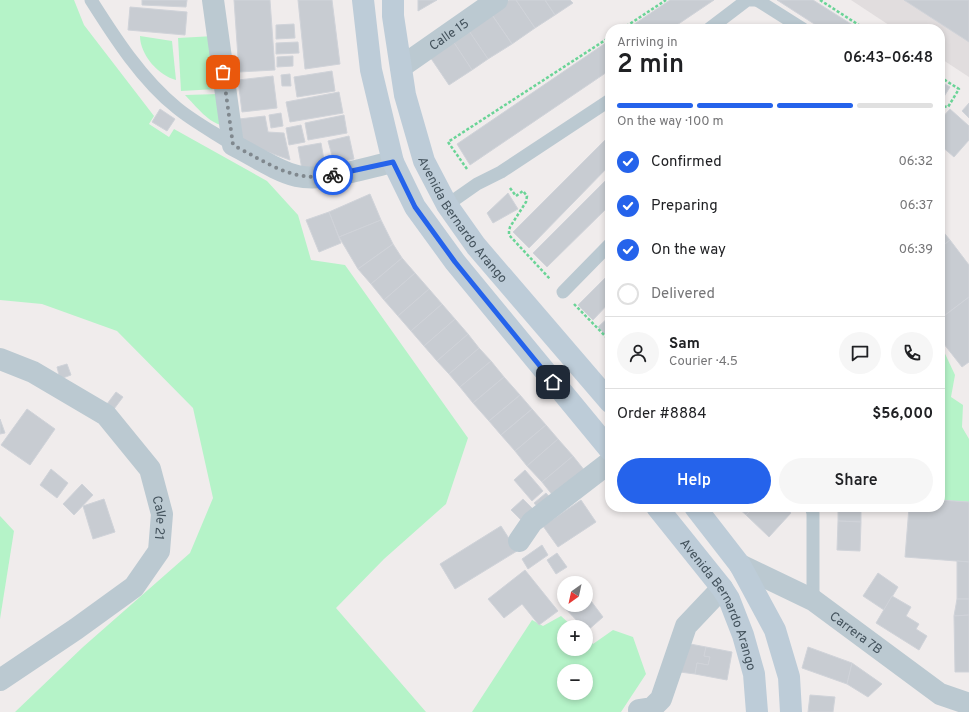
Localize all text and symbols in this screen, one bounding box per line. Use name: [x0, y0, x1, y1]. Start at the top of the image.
street label: Calle 15: [427, 16, 473, 55]
text: Arriving in: [617, 35, 678, 51]
text: 2 min: [617, 49, 684, 82]
text: 06:43–06:48: [843, 49, 933, 68]
pin: [206, 55, 240, 89]
icon: bag: [212, 61, 234, 83]
text: On the way · 100 m: [617, 114, 724, 130]
icon: check: [617, 151, 639, 173]
text: Confirmed: [651, 153, 722, 172]
text: 06:32: [898, 154, 933, 170]
courier: [313, 155, 353, 195]
street label: Avenida Bernardo Arango: [413, 155, 510, 287]
icon: bike: [322, 164, 344, 186]
icon: check: [617, 195, 639, 217]
text: Preparing: [651, 197, 718, 216]
text: 06:37: [899, 198, 933, 214]
icon: check: [617, 239, 639, 261]
text: On the way: [651, 241, 726, 260]
text: 06:39: [899, 242, 933, 258]
text: Delivered: [651, 285, 715, 304]
button: person: [617, 332, 659, 374]
button: chat: [839, 332, 881, 374]
button: phone: [891, 332, 933, 374]
text: Sam: [669, 335, 700, 354]
text: Courier · 4.5: [669, 354, 738, 370]
pin: [536, 365, 570, 399]
icon: home: [542, 371, 564, 393]
text: Order #8884: [617, 405, 707, 424]
text: $56,000: [872, 405, 933, 424]
button: Help: [617, 458, 771, 504]
button: Share: [779, 458, 933, 504]
street label: Calle 21: [147, 494, 168, 540]
street label: Avenida Bernardo Arango: [676, 536, 759, 673]
north arrow: [557, 576, 593, 612]
map controls: [557, 576, 593, 700]
street label: Carrera 7B: [826, 609, 885, 659]
button: +: [557, 620, 593, 656]
button: −: [557, 664, 593, 700]

